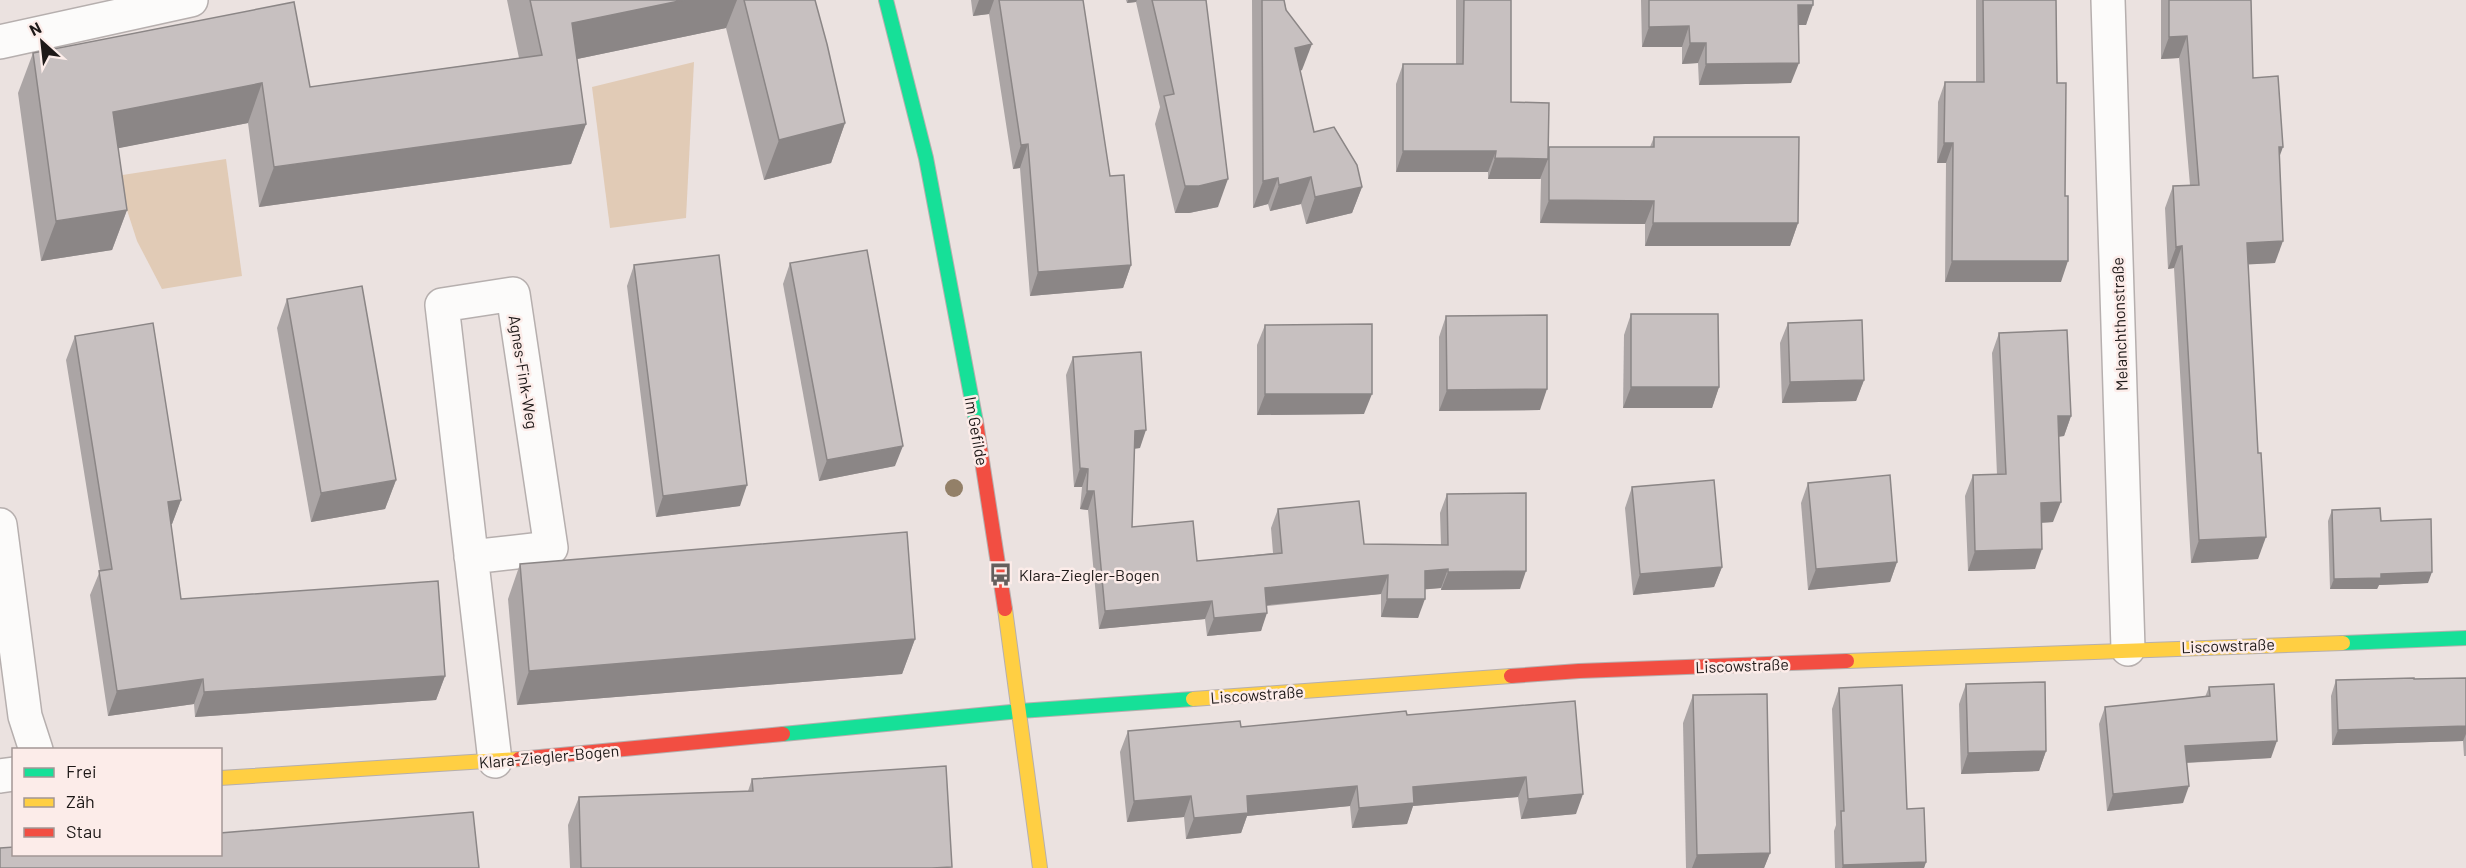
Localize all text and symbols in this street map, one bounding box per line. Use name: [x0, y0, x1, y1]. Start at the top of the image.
north arrow: [12, 12, 72, 72]
text: N: [26, 17, 44, 39]
street label: Melanchthonstraße: [2107, 257, 2131, 391]
street label: Agnes-Fink-Weg: [506, 314, 542, 430]
street label: Im Gefilde: [962, 395, 992, 467]
bus stop icon: Klara-Ziegler-Bogen: [988, 561, 1014, 587]
place label: Klara-Ziegler-Bogen: [1019, 565, 1160, 584]
street label: Liscowstraße: [2181, 634, 2275, 656]
street label: Liscowstraße: [1695, 654, 1789, 676]
street label: Liscowstraße: [1210, 681, 1304, 707]
street label: Klara-Ziegler-Bogen: [478, 740, 620, 772]
legend: [12, 748, 222, 856]
text: Frei: [66, 760, 97, 782]
text: Zäh: [66, 790, 95, 812]
text: Stau: [66, 820, 102, 842]

